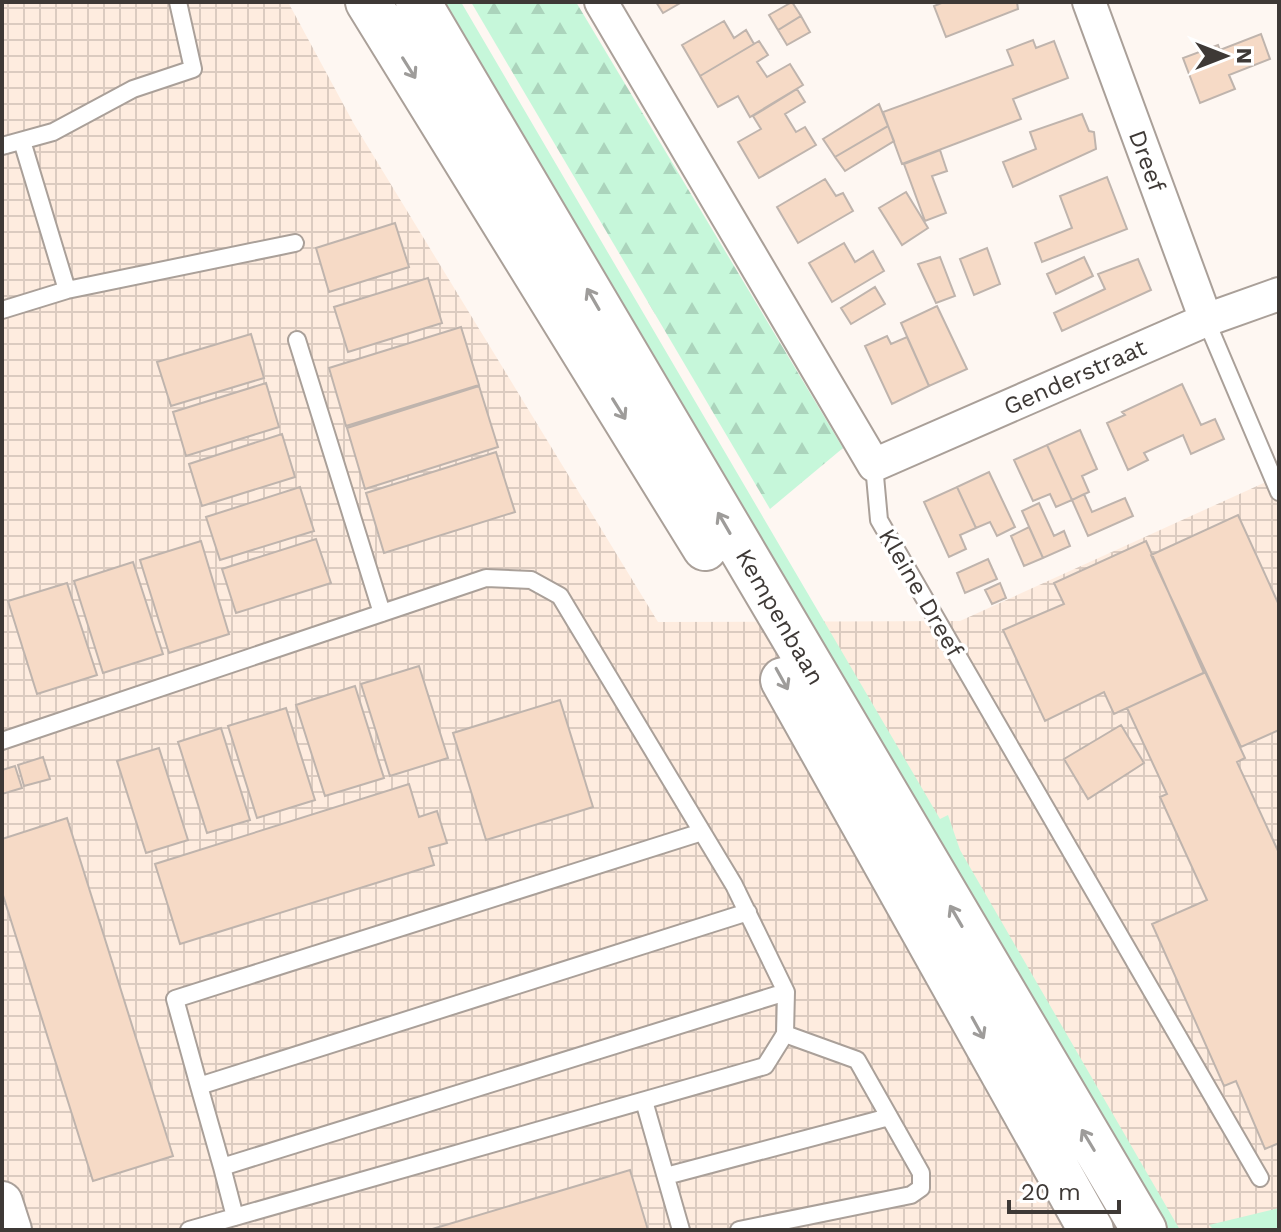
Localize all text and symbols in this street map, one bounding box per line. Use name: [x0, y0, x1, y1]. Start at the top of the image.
north arrow: [1185, 16, 1265, 96]
text: N: [1232, 48, 1257, 64]
one-way arrow: [402, 56, 418, 79]
street label: Dreef: [1123, 126, 1171, 196]
one-way arrow: [584, 288, 600, 311]
street label: Genderstraat: [999, 333, 1151, 421]
one-way arrow: [611, 397, 627, 420]
one-way arrow: [716, 512, 732, 535]
street label: Kleine Dreef: [873, 524, 969, 663]
street label: Kempenbaan: [730, 544, 830, 690]
one-way arrow: [775, 667, 791, 691]
one-way arrow: [948, 905, 964, 928]
one-way arrow: [971, 1016, 986, 1040]
one-way arrow: [1080, 1129, 1096, 1152]
scale bar: [1009, 1164, 1119, 1214]
text: 20 m: [1021, 1178, 1081, 1206]

